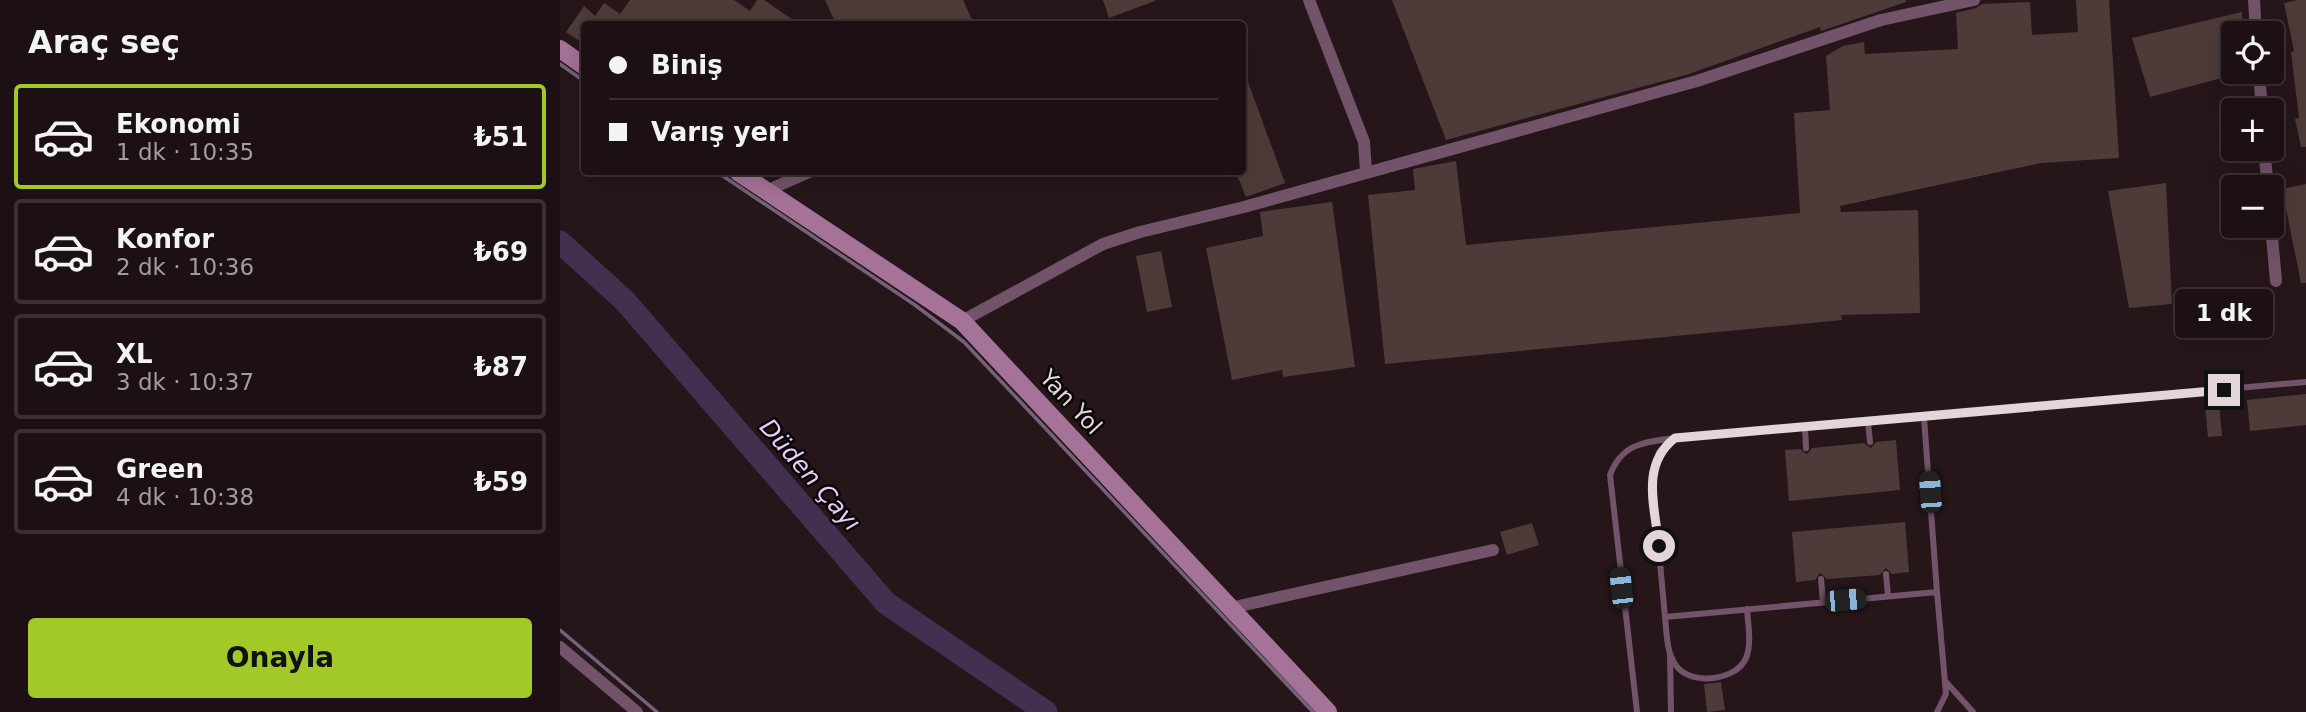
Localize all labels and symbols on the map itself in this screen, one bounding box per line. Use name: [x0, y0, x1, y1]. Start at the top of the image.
callout: 1 dk: [2175, 288, 2273, 338]
street label: Yan Yol: [1034, 364, 1107, 440]
route end: [2208, 374, 2240, 406]
water label: Düden Çayı: [754, 413, 866, 537]
car: [1919, 470, 1942, 514]
route start: [1643, 530, 1675, 562]
car: [1609, 566, 1634, 610]
car: [1824, 588, 1867, 612]

